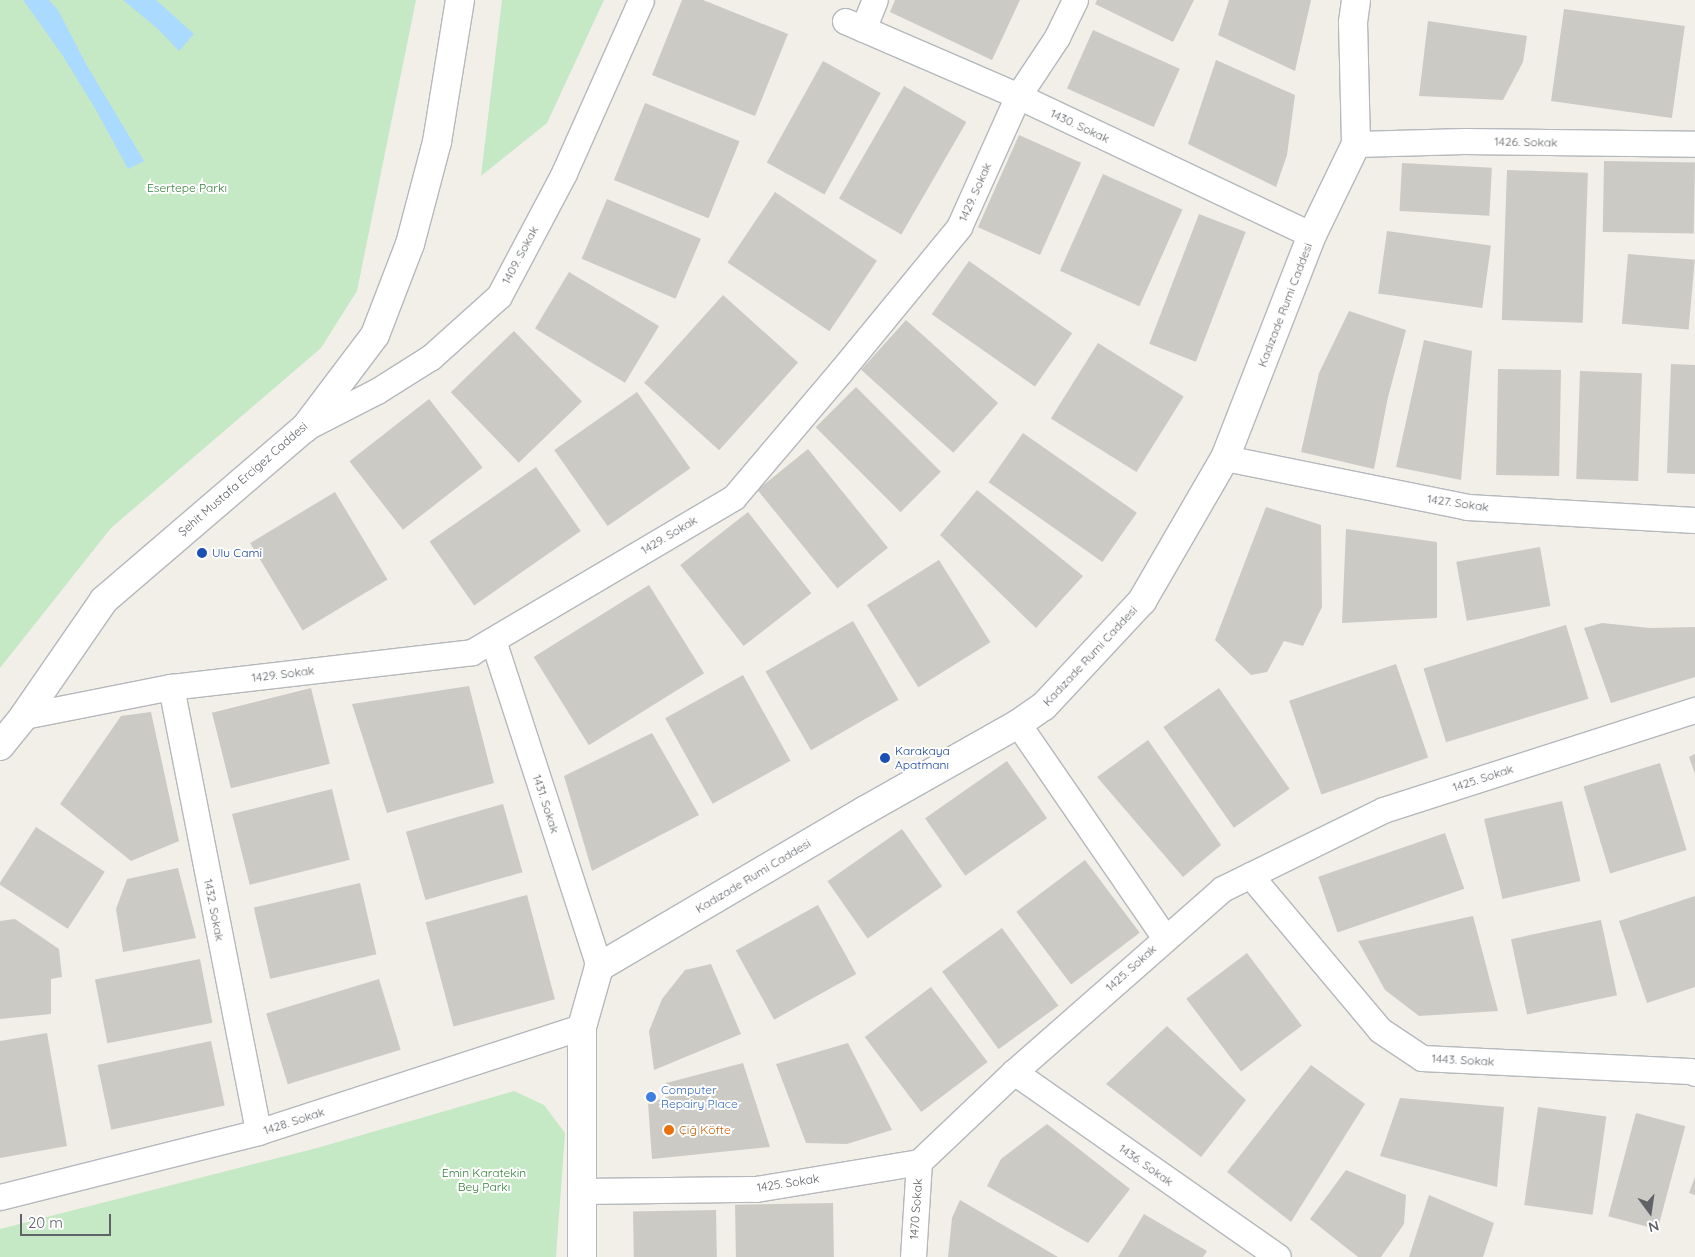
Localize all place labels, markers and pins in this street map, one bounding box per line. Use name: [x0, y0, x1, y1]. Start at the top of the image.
place label: Ulu Cami: [212, 546, 262, 560]
marker: Ulu Cami: [196, 547, 208, 559]
place label: Karakaya Apatmanı: [895, 744, 950, 772]
marker: Karakaya Apatmanı: [879, 752, 891, 764]
place label: Computer Repairy Place: [661, 1083, 738, 1111]
marker: Computer Repairy Place: [645, 1091, 657, 1103]
place label: Çiğ Köfte: [679, 1123, 731, 1137]
marker: Çiğ Köfte: [663, 1124, 675, 1136]

